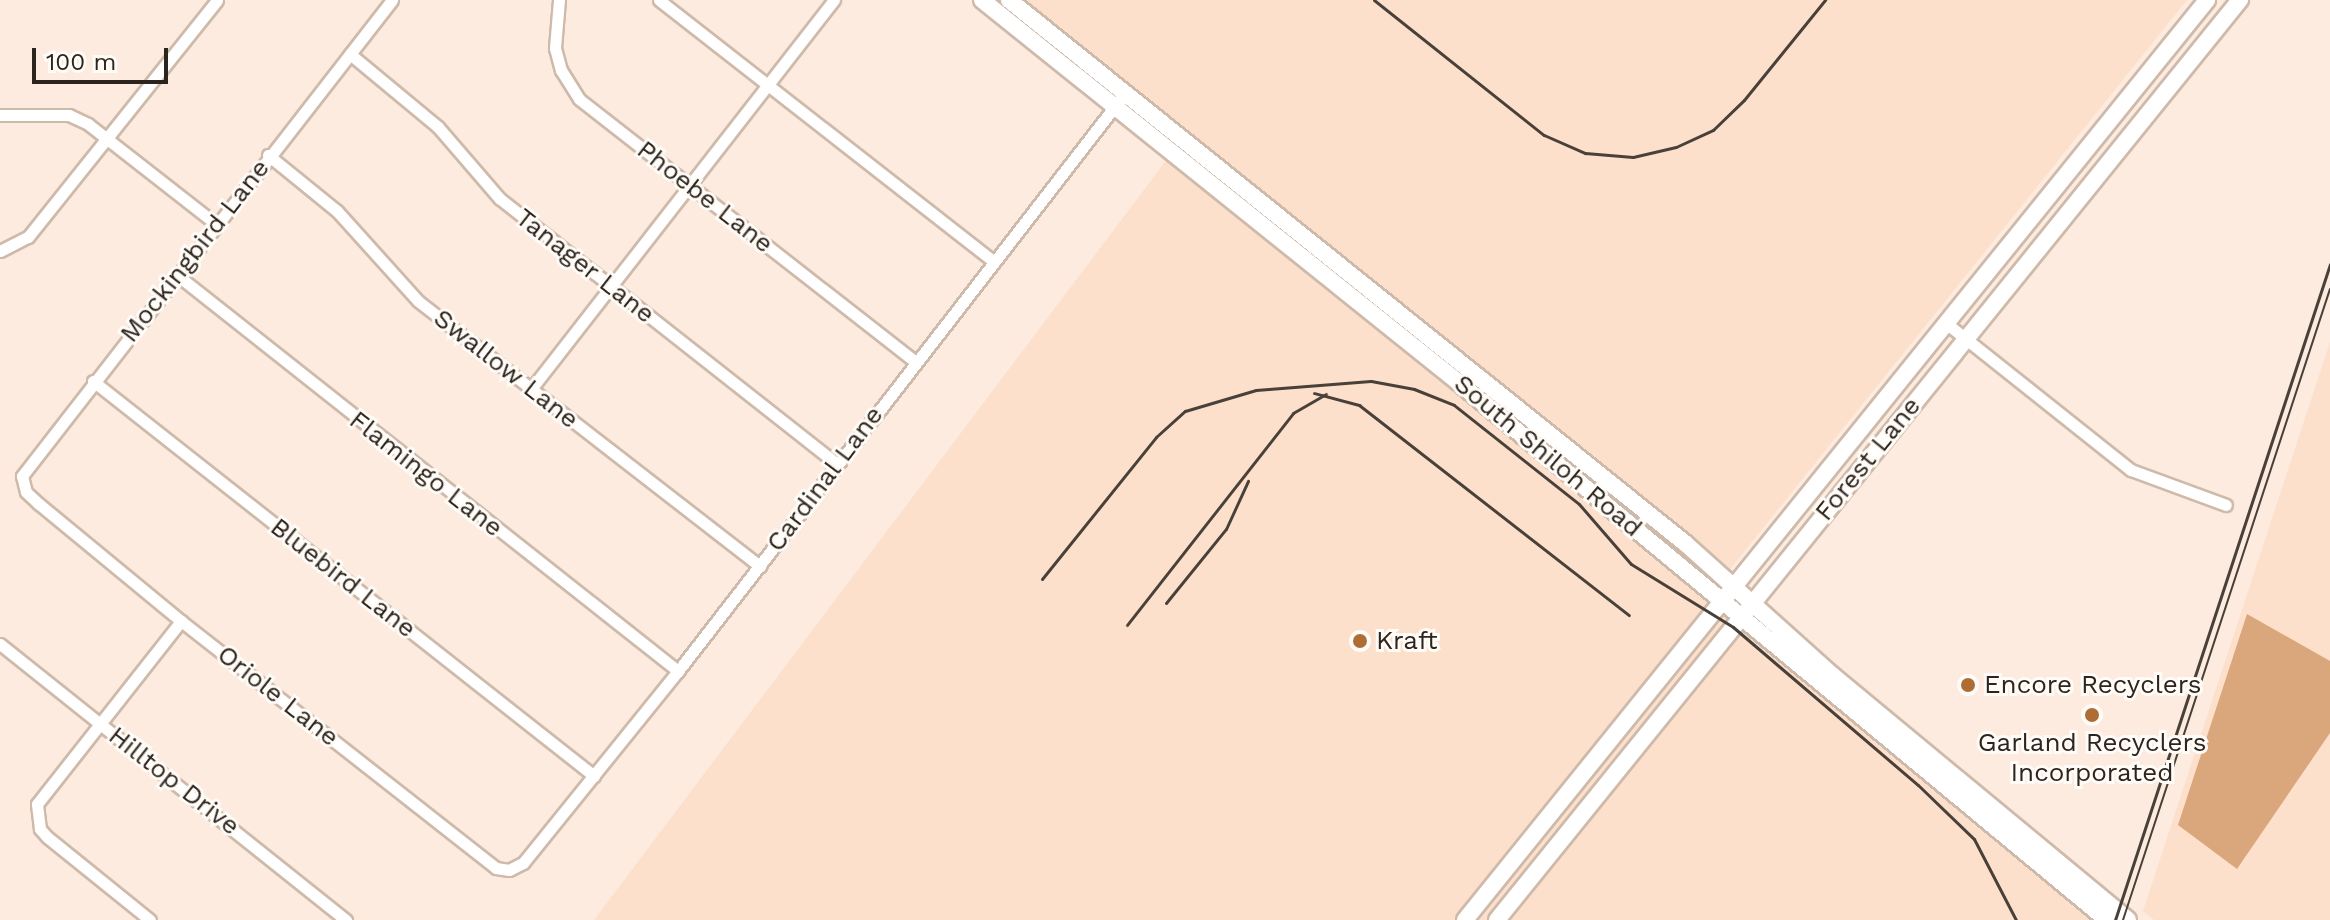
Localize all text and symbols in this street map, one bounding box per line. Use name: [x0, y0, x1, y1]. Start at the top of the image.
scale bar: [36, 32, 172, 82]
text: 100 m: [46, 48, 116, 76]
street label: Phoebe Lane: [631, 134, 779, 260]
street label: Mockingbird Lane: [114, 153, 276, 349]
street label: Tanager Lane: [509, 202, 661, 330]
street label: Swallow Lane: [427, 303, 585, 435]
street label: South Shiloh Road: [1448, 368, 1648, 544]
street label: Forest Lane: [1809, 391, 1927, 527]
street label: Cardinal Lane: [760, 400, 890, 558]
street label: Flamingo Lane: [343, 404, 509, 544]
street label: Bluebird Lane: [264, 512, 422, 644]
place label: Kraft: [1376, 625, 1438, 657]
marker: Kraft: [1351, 632, 1369, 650]
street label: Oriole Lane: [211, 639, 345, 753]
place label: Encore Recyclers: [1984, 669, 2202, 701]
marker: Encore Recyclers: [1959, 676, 1977, 694]
marker: Garland Recyclers Incorporated: [2083, 706, 2101, 724]
street label: Hilltop Drive: [102, 720, 246, 842]
place label: Garland Recyclers Incorporated: [1978, 727, 2206, 788]

